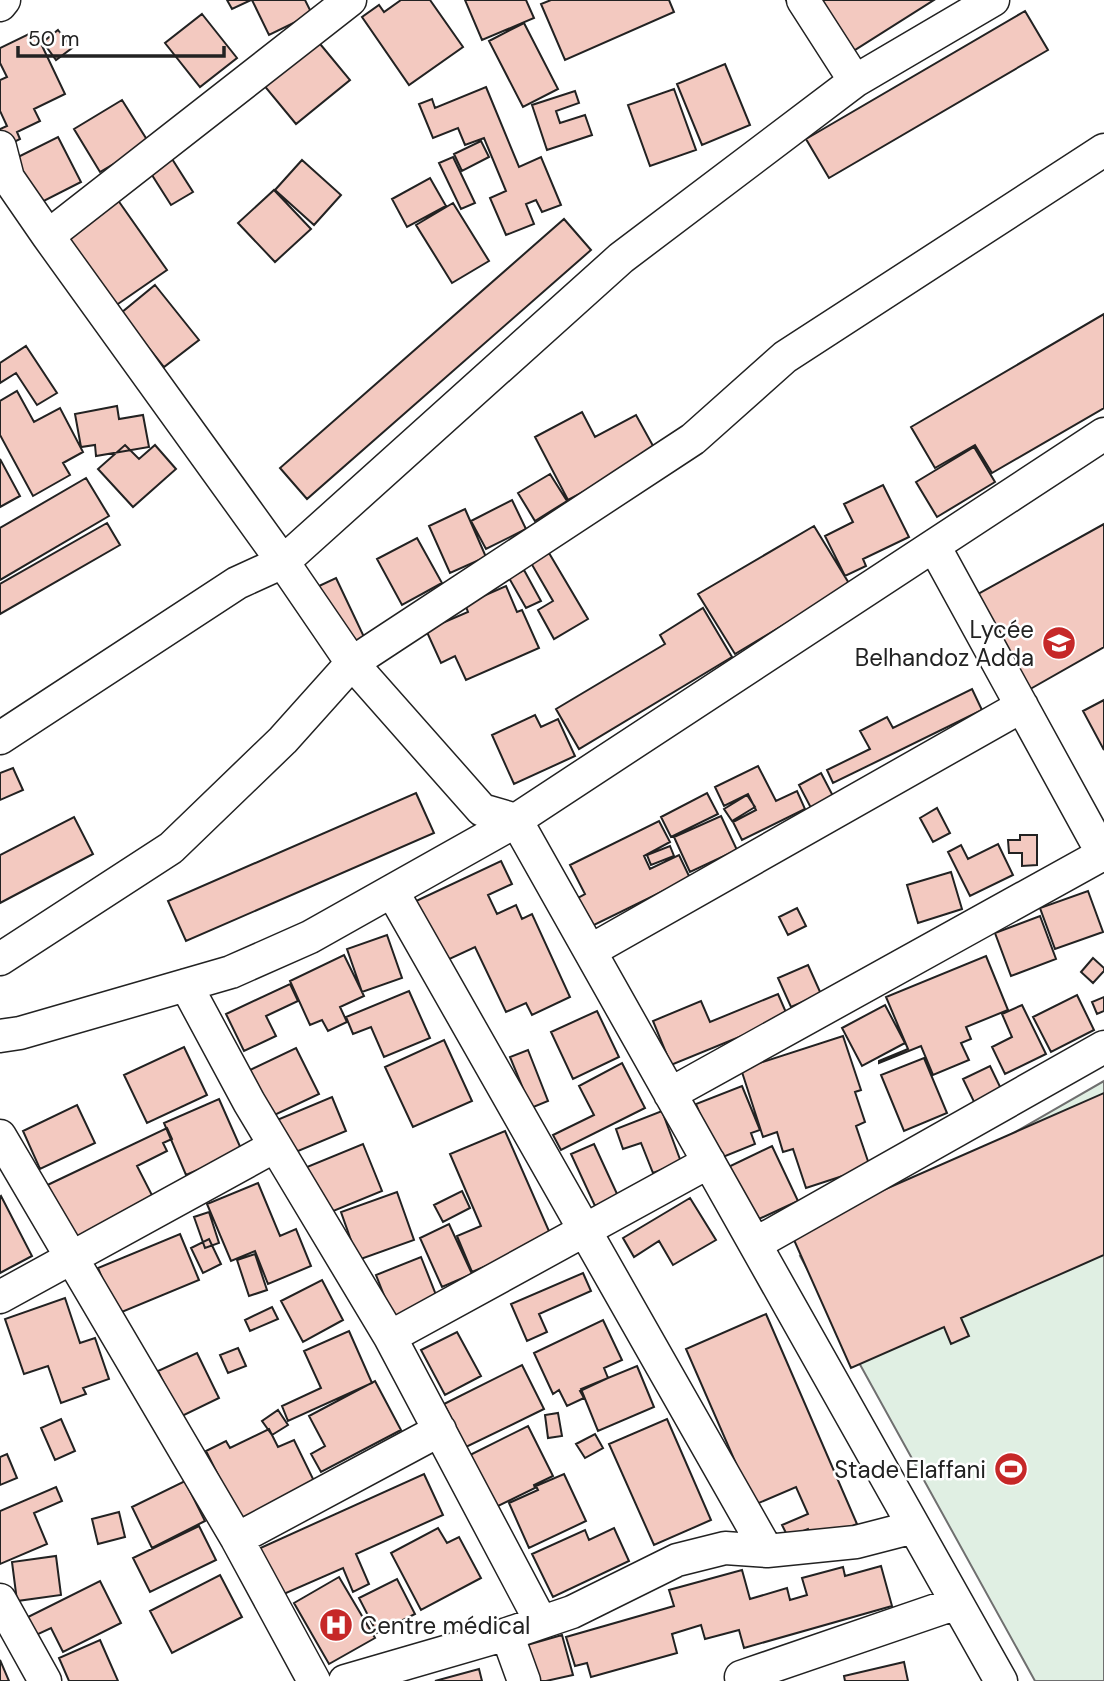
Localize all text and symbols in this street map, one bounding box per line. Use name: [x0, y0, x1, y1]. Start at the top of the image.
scale bar: [18, 14, 224, 58]
text: 50 m: [28, 25, 79, 53]
place label: Lycée Belhandoz Adda: [855, 614, 1034, 673]
school or university icon: Lycée Belhandoz Adda: [1040, 624, 1078, 662]
sports icon: Stade Elaffani: [992, 1450, 1030, 1488]
place label: Stade Elaffani: [834, 1454, 986, 1485]
hospital icon: Centre médical: [317, 1606, 355, 1644]
place label: Centre médical: [360, 1610, 530, 1641]

